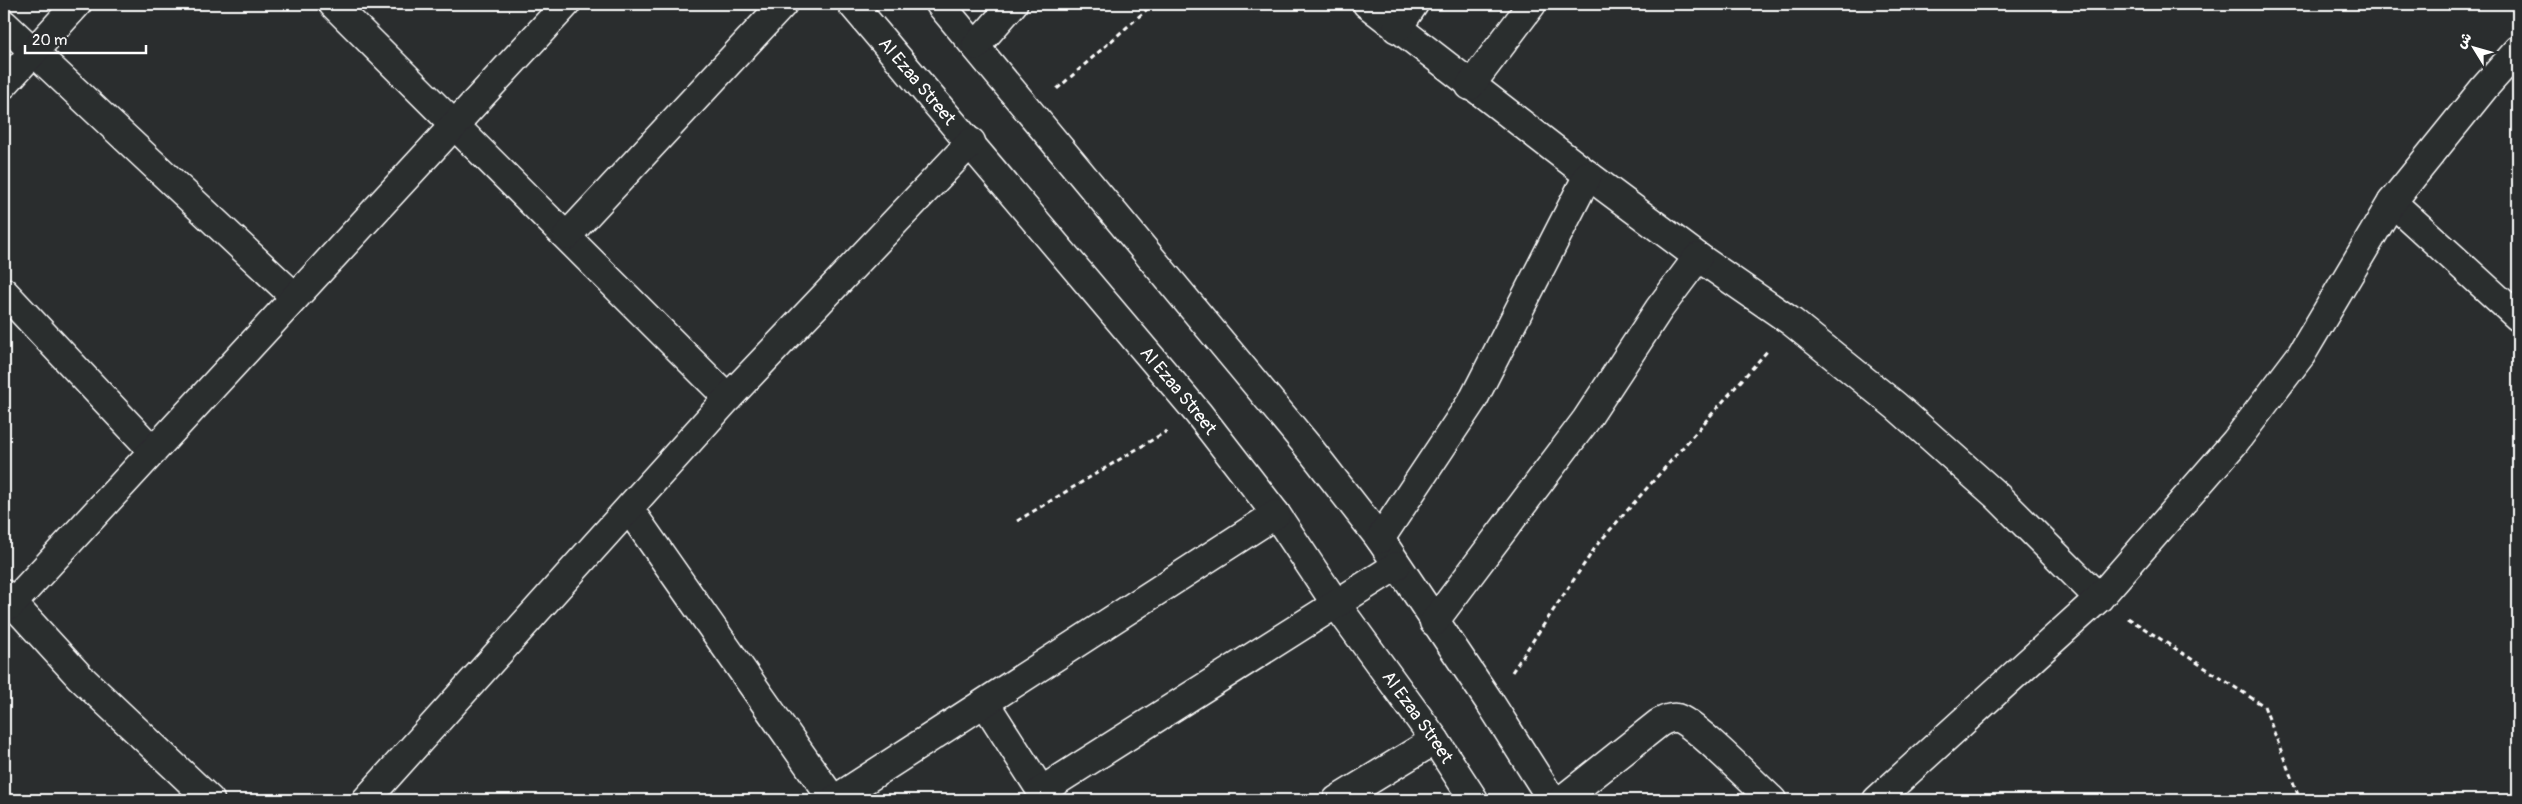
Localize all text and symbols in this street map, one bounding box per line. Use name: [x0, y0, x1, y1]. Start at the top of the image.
scale bar: [25, 22, 146, 54]
north arrow: [2450, 22, 2500, 72]
text: ش: [2453, 29, 2475, 52]
text: 20 m: [32, 31, 67, 50]
street label: Al Ezaa Street: [873, 33, 961, 131]
street label: Al Ezaa Street: [1135, 342, 1222, 440]
street label: Al Ezaa Street: [1377, 667, 1458, 768]

